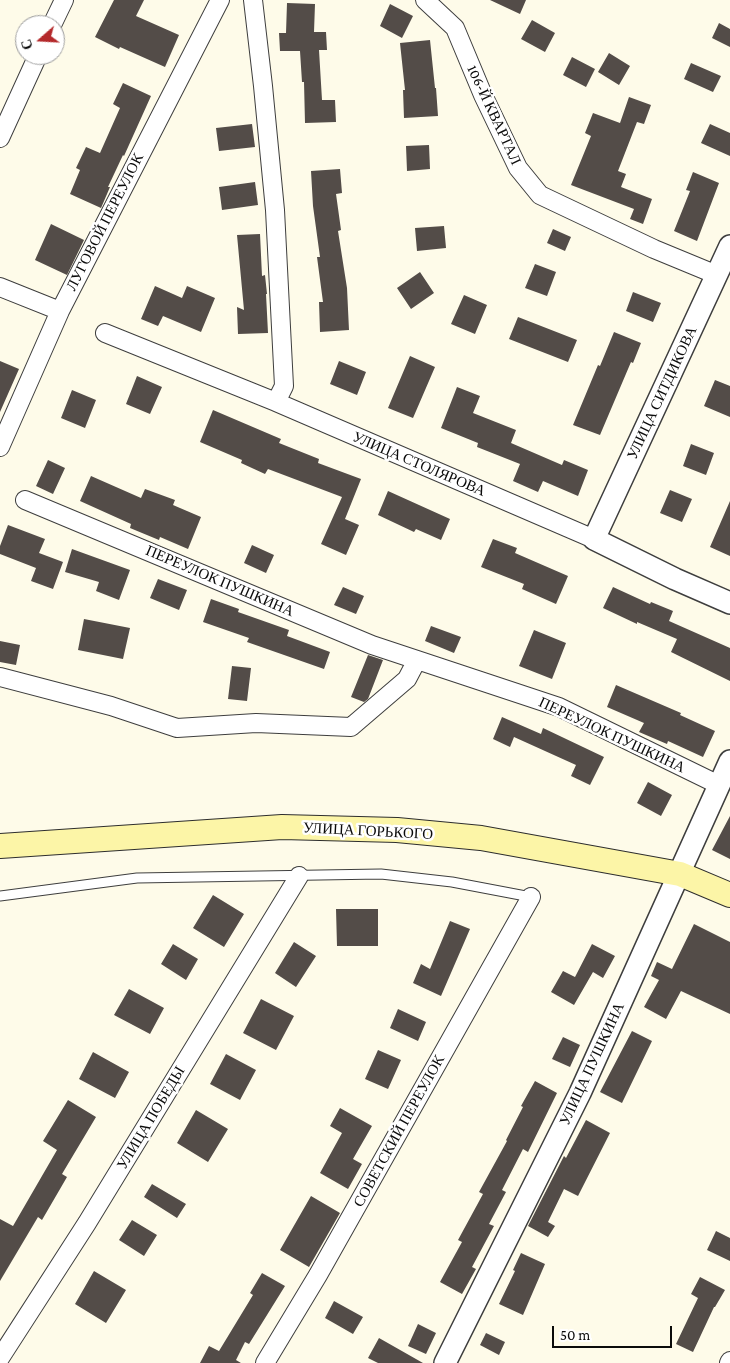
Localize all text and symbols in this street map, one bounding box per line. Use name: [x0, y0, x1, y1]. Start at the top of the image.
north arrow: [15, 15, 65, 65]
text: С: [18, 37, 36, 52]
street label: 106-Й КВАРТАЛ: [463, 62, 525, 168]
street label: ЛУГОВОЙ ПЕРЕУЛОК: [63, 150, 147, 294]
street label: УЛИЦА СИТДИКОВА: [623, 324, 701, 462]
street label: УЛИЦА СТОЛЯРОВА: [350, 428, 488, 500]
street label: ПЕРЕУЛОК ПУШКИНА: [143, 542, 297, 620]
street label: ПЕРЕУЛОК ПУШКИНА: [536, 693, 688, 777]
street label: УЛИЦА ГОРЬКОГО: [303, 819, 433, 843]
street label: УЛИЦА ПУШКИНА: [556, 1000, 628, 1128]
street label: СОВЕТСКИЙ ПЕРЕУЛОК: [350, 1052, 448, 1210]
street label: УЛИЦА ПОБЕДЫ: [113, 1063, 189, 1173]
scale bar: [555, 1316, 675, 1348]
text: 50 m: [560, 1327, 590, 1343]

